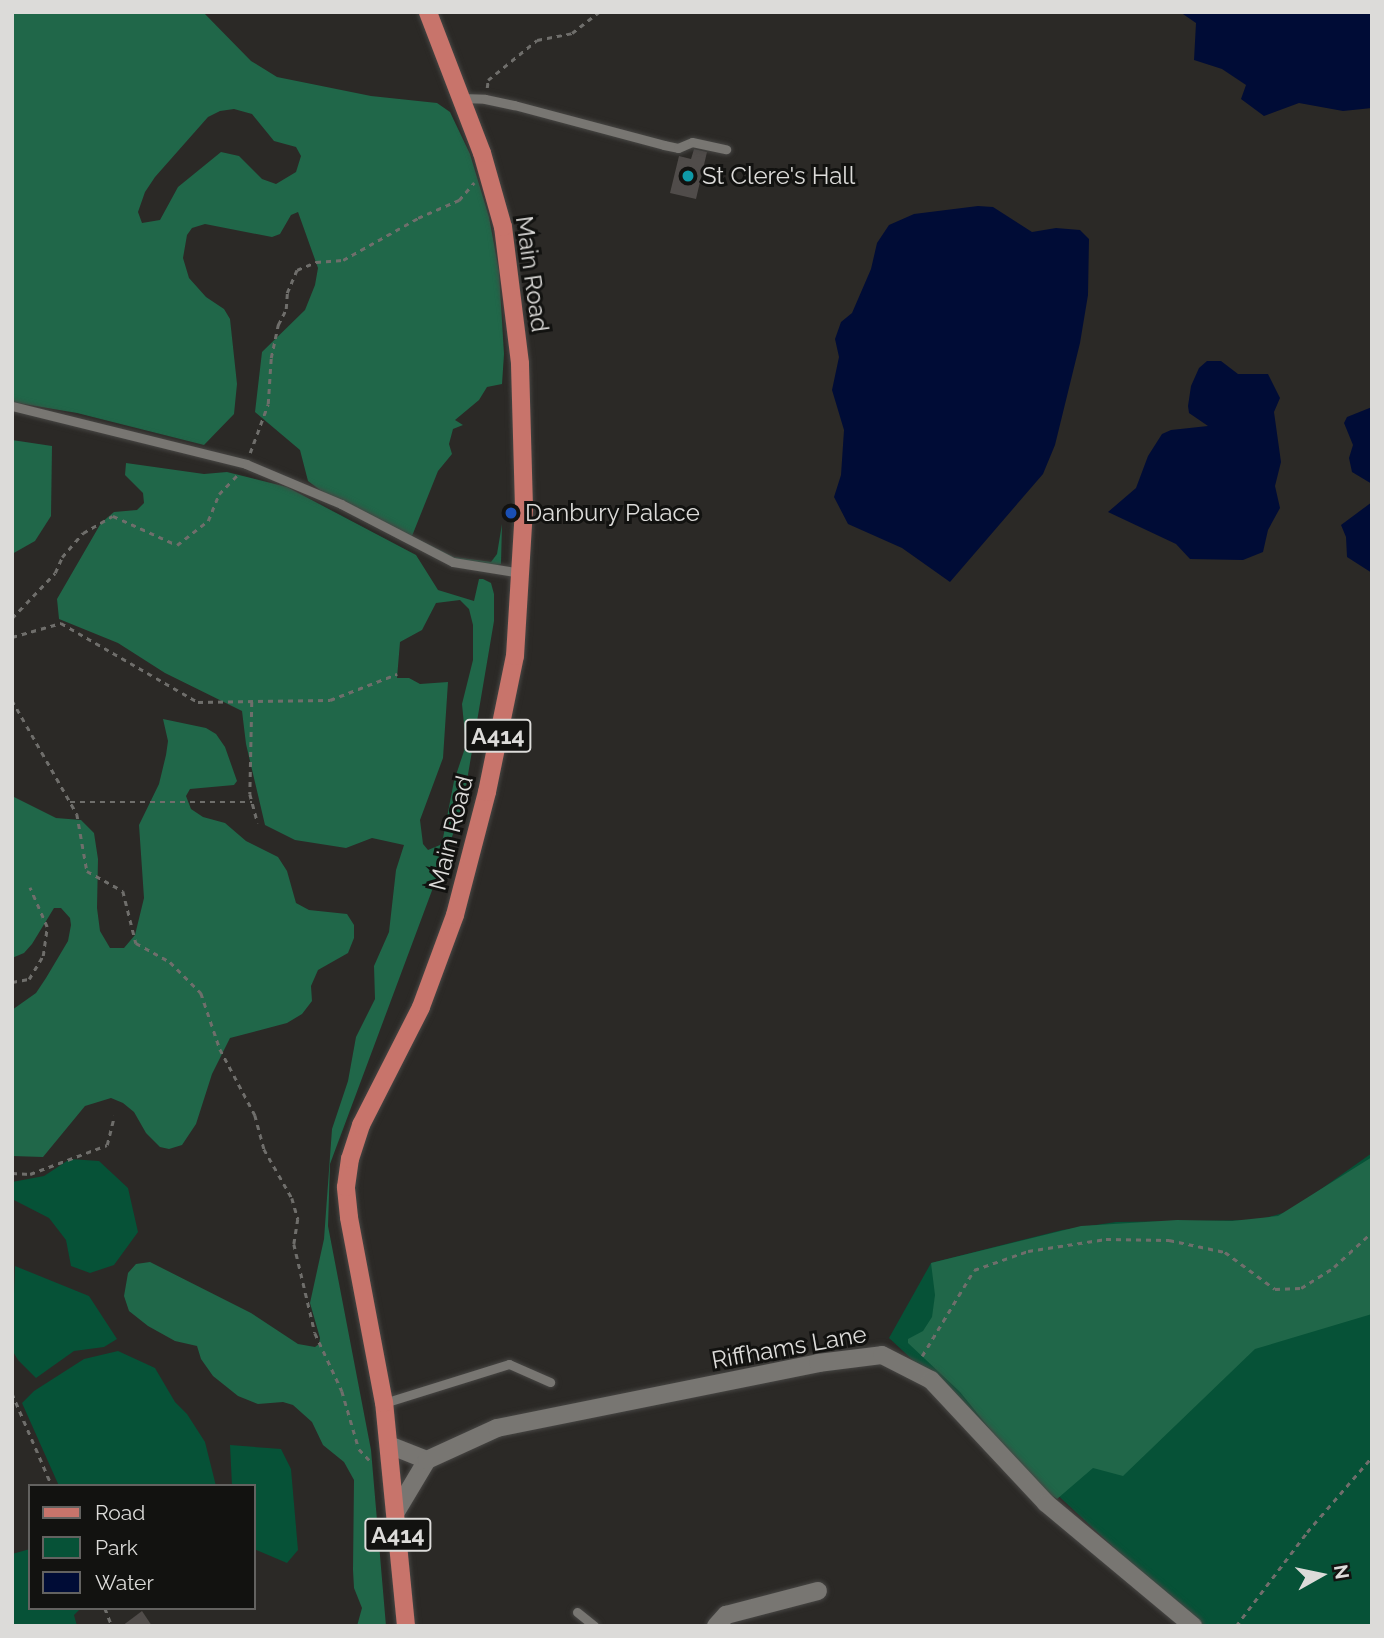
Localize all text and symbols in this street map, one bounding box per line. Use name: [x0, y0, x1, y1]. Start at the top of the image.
place label: St Clere's Hall: [702, 162, 855, 190]
marker: St Clere's Hall: [680, 168, 696, 184]
street label: Main Road: [510, 214, 554, 334]
place label: Danbury Palace: [525, 499, 700, 527]
marker: Danbury Palace: [503, 505, 519, 521]
road number: A414: [463, 716, 533, 756]
street label: Main Road: [423, 773, 479, 893]
street label: Riffhams Lane: [709, 1319, 869, 1375]
legend: [28, 1484, 256, 1610]
text: Road: [95, 1500, 145, 1525]
road number: A414: [363, 1516, 433, 1554]
text: Park: [95, 1535, 138, 1560]
north arrow: [1286, 1540, 1356, 1610]
text: N: [1330, 1563, 1354, 1581]
text: Water: [95, 1570, 154, 1595]

